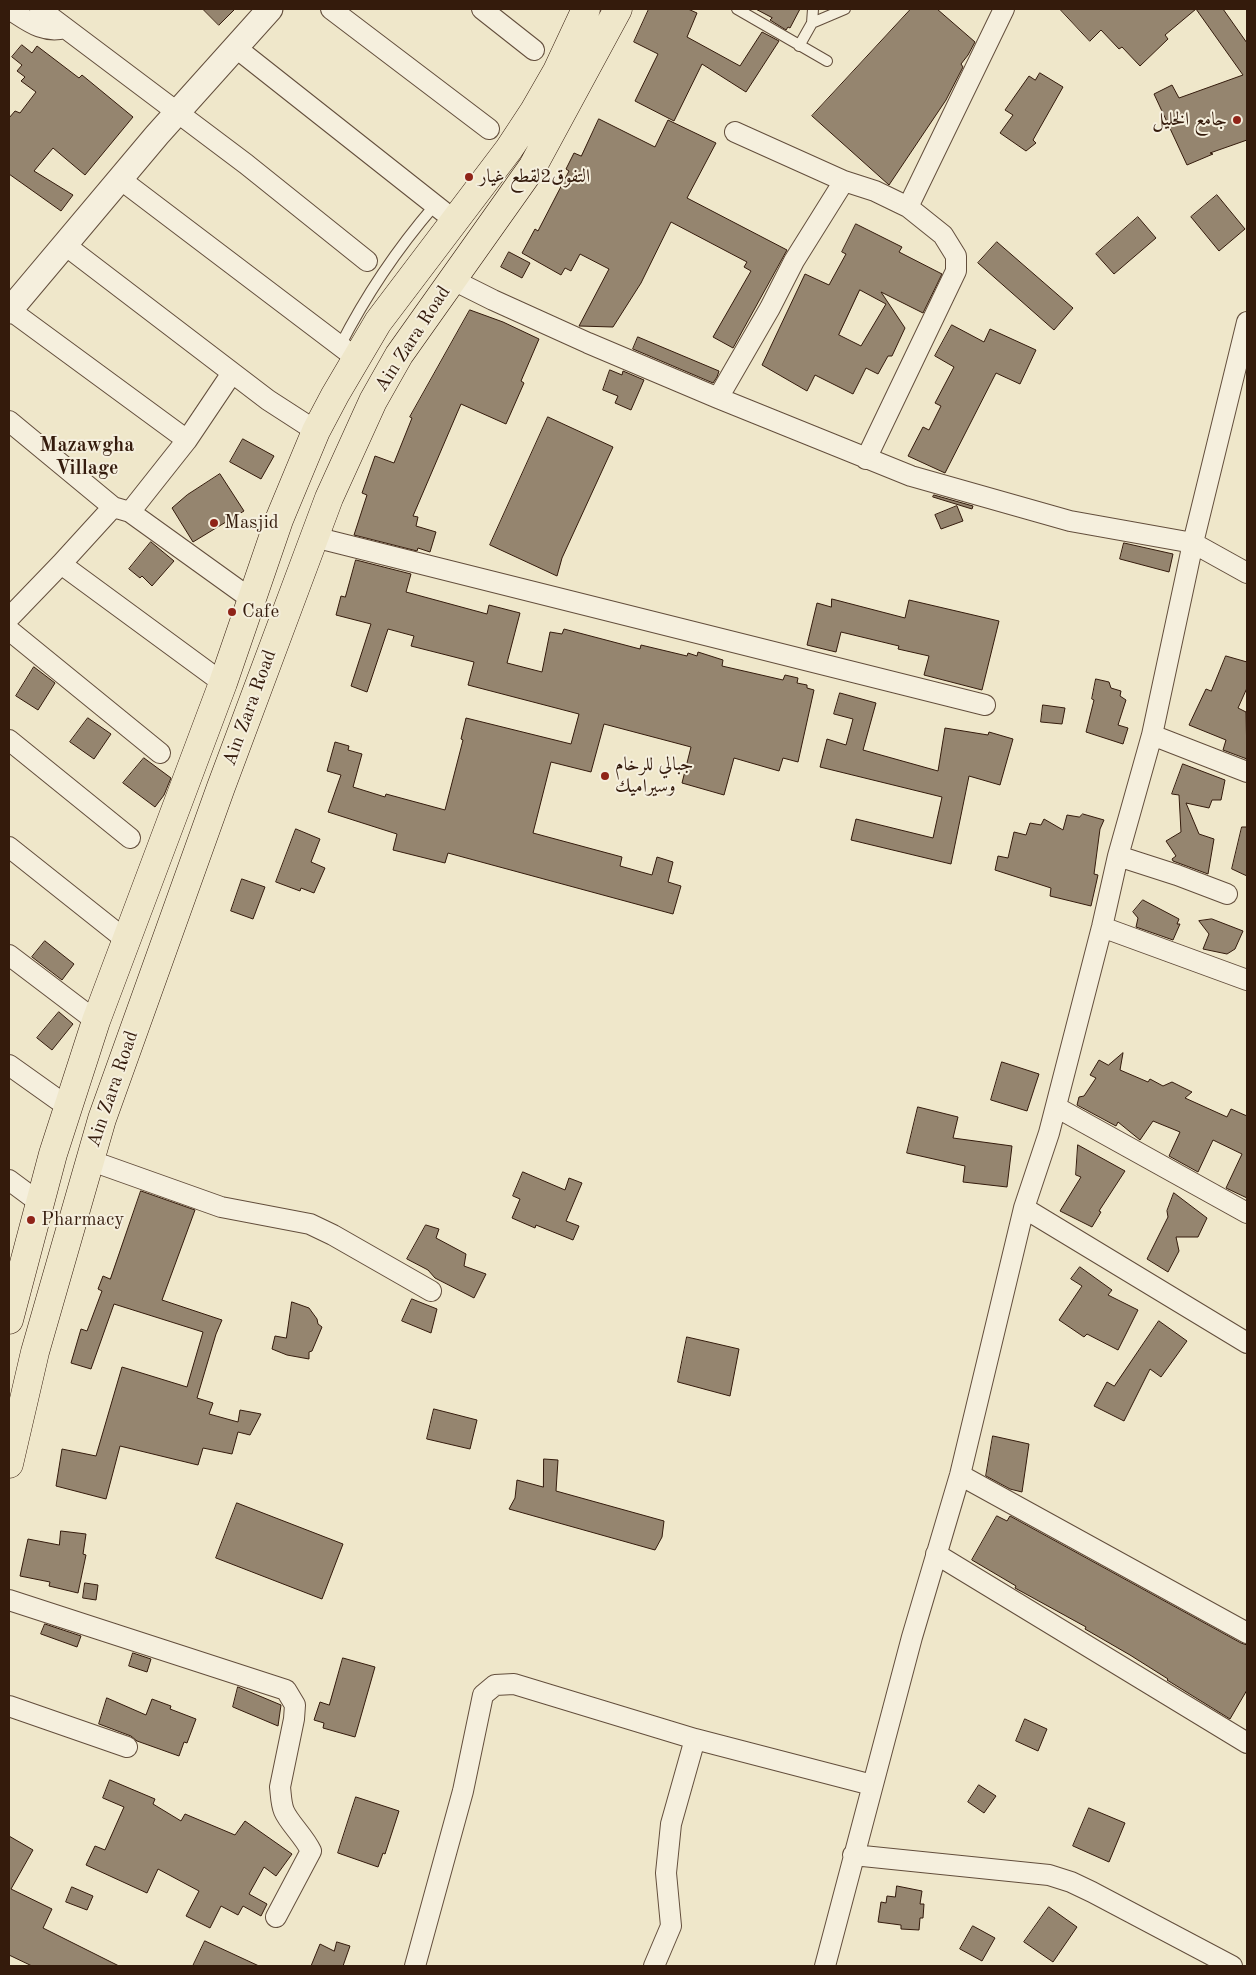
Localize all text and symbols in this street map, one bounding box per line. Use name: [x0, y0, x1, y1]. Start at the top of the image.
place label: جامع الخليل: [1152, 109, 1227, 131]
marker: جامع الخليل: [1231, 114, 1243, 126]
place label: التفوق2لقطع غيار: [479, 166, 590, 188]
marker: التفوق2لقطع غيار: [463, 171, 475, 183]
street label: Ain Zara Road: [370, 282, 456, 396]
district label: Mazawgha Village: [40, 434, 134, 481]
place label: Masjid: [224, 512, 279, 534]
marker: Masjid: [208, 517, 220, 529]
place label: Cafe: [242, 601, 279, 623]
marker: Cafe: [226, 606, 238, 618]
street label: Ain Zara Road: [218, 647, 282, 769]
place label: جبالي للرخام وسيراميك: [615, 754, 694, 798]
marker: جبالي للرخام وسيراميك: [599, 770, 611, 782]
street label: Ain Zara Road: [82, 1028, 144, 1150]
place label: Pharmacy: [41, 1209, 124, 1231]
marker: Pharmacy: [25, 1214, 37, 1226]

